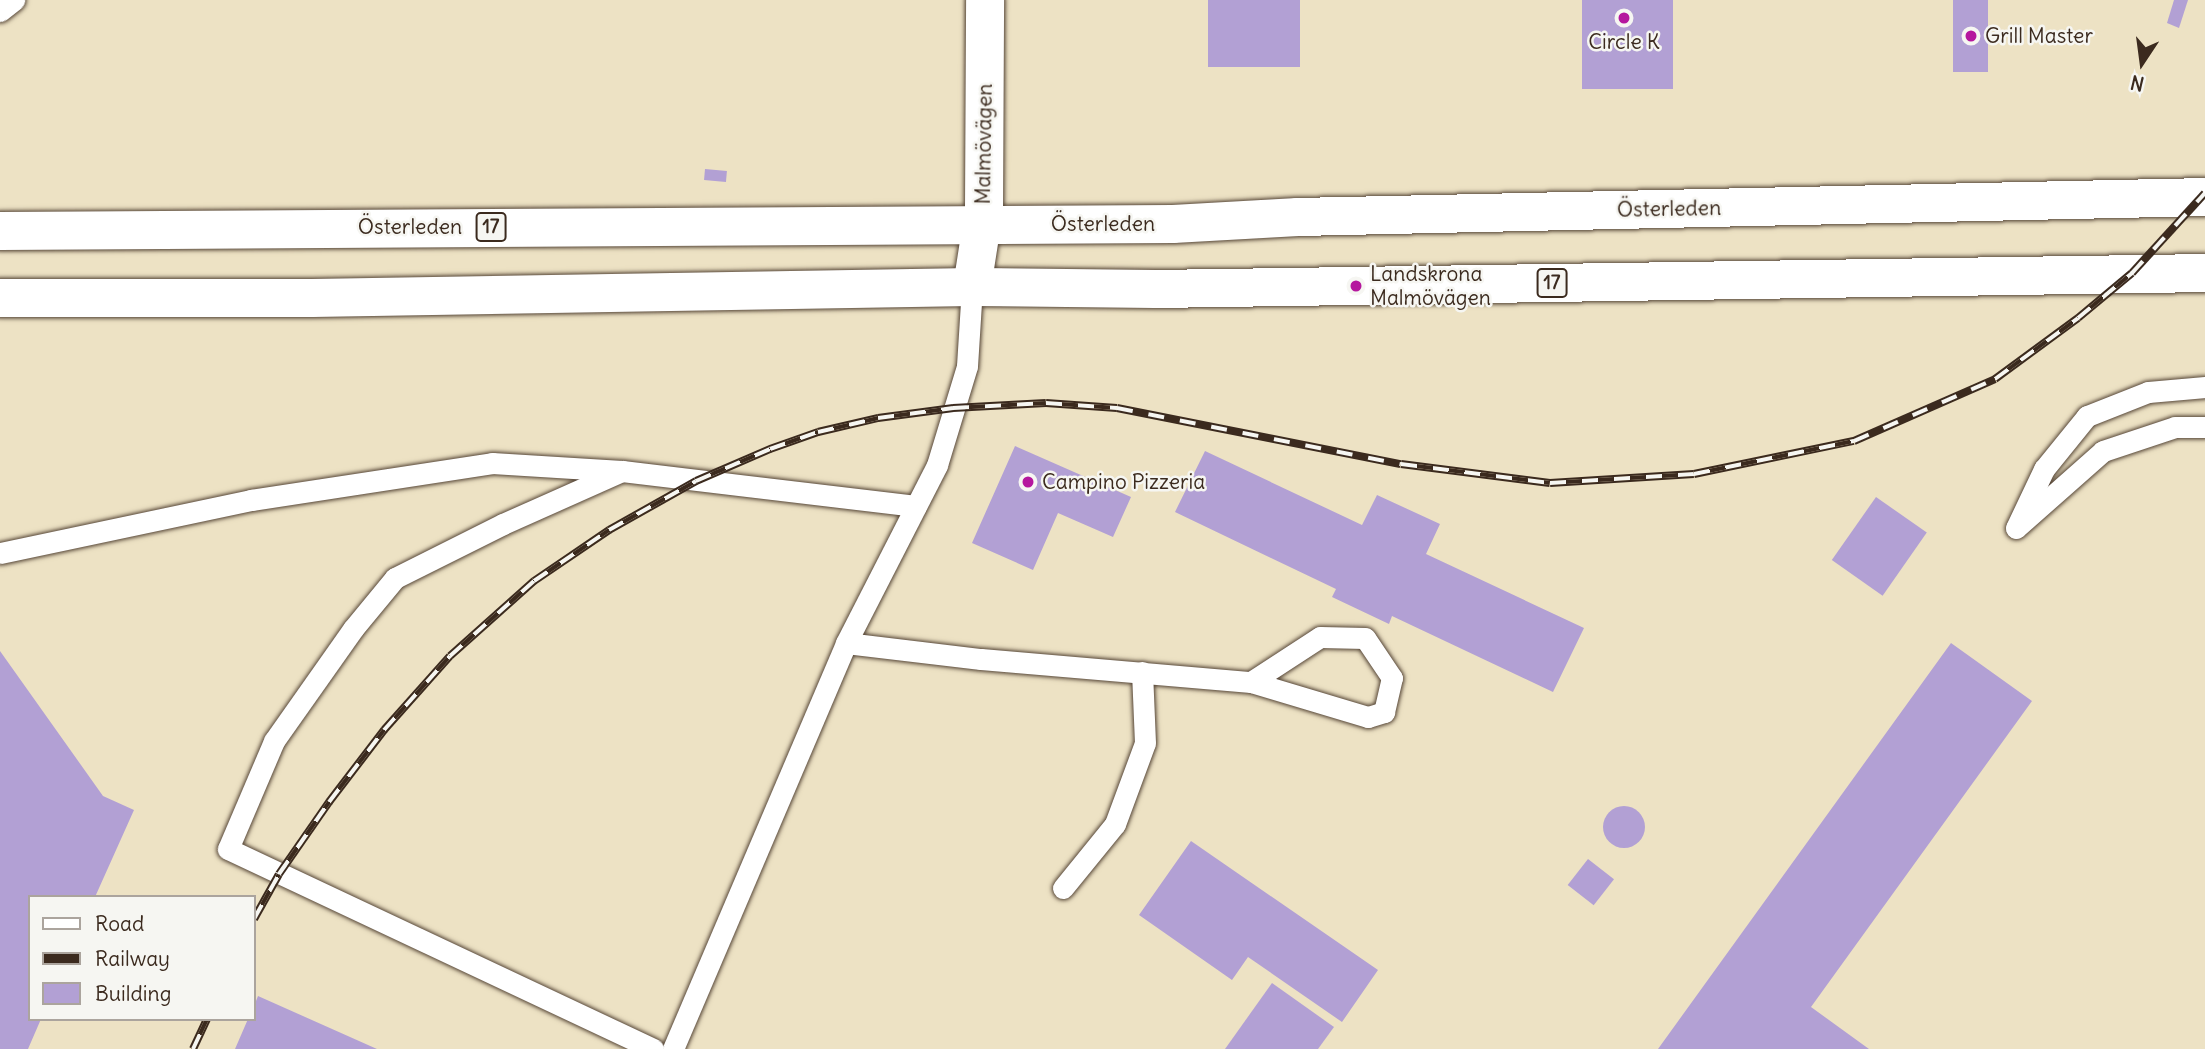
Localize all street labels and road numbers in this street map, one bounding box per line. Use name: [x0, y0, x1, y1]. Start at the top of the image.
street label: Malmövägen: [970, 83, 998, 205]
street label: Österleden: [1617, 195, 1721, 223]
street label: Österleden: [1051, 211, 1155, 237]
road number: 17: [475, 212, 507, 243]
street label: Österleden: [358, 214, 462, 240]
road number: 17: [1536, 268, 1568, 298]

